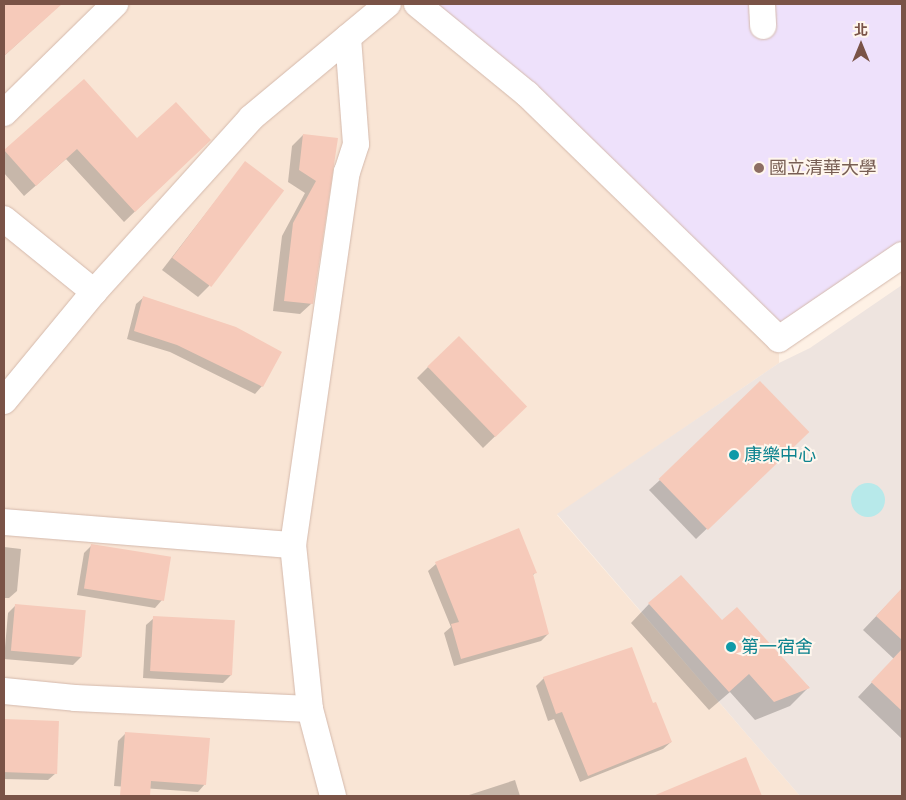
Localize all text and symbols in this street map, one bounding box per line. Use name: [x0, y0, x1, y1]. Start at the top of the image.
north arrow: [836, 20, 886, 70]
text: 北: [854, 20, 868, 40]
place label: 國立清華大學: [769, 157, 877, 179]
marker: 國立清華大學: [753, 162, 765, 174]
place label: 康樂中心: [744, 444, 816, 466]
marker: 康樂中心: [728, 449, 740, 461]
place label: 第一宿舍: [741, 636, 813, 658]
marker: 第一宿舍: [725, 641, 737, 653]

